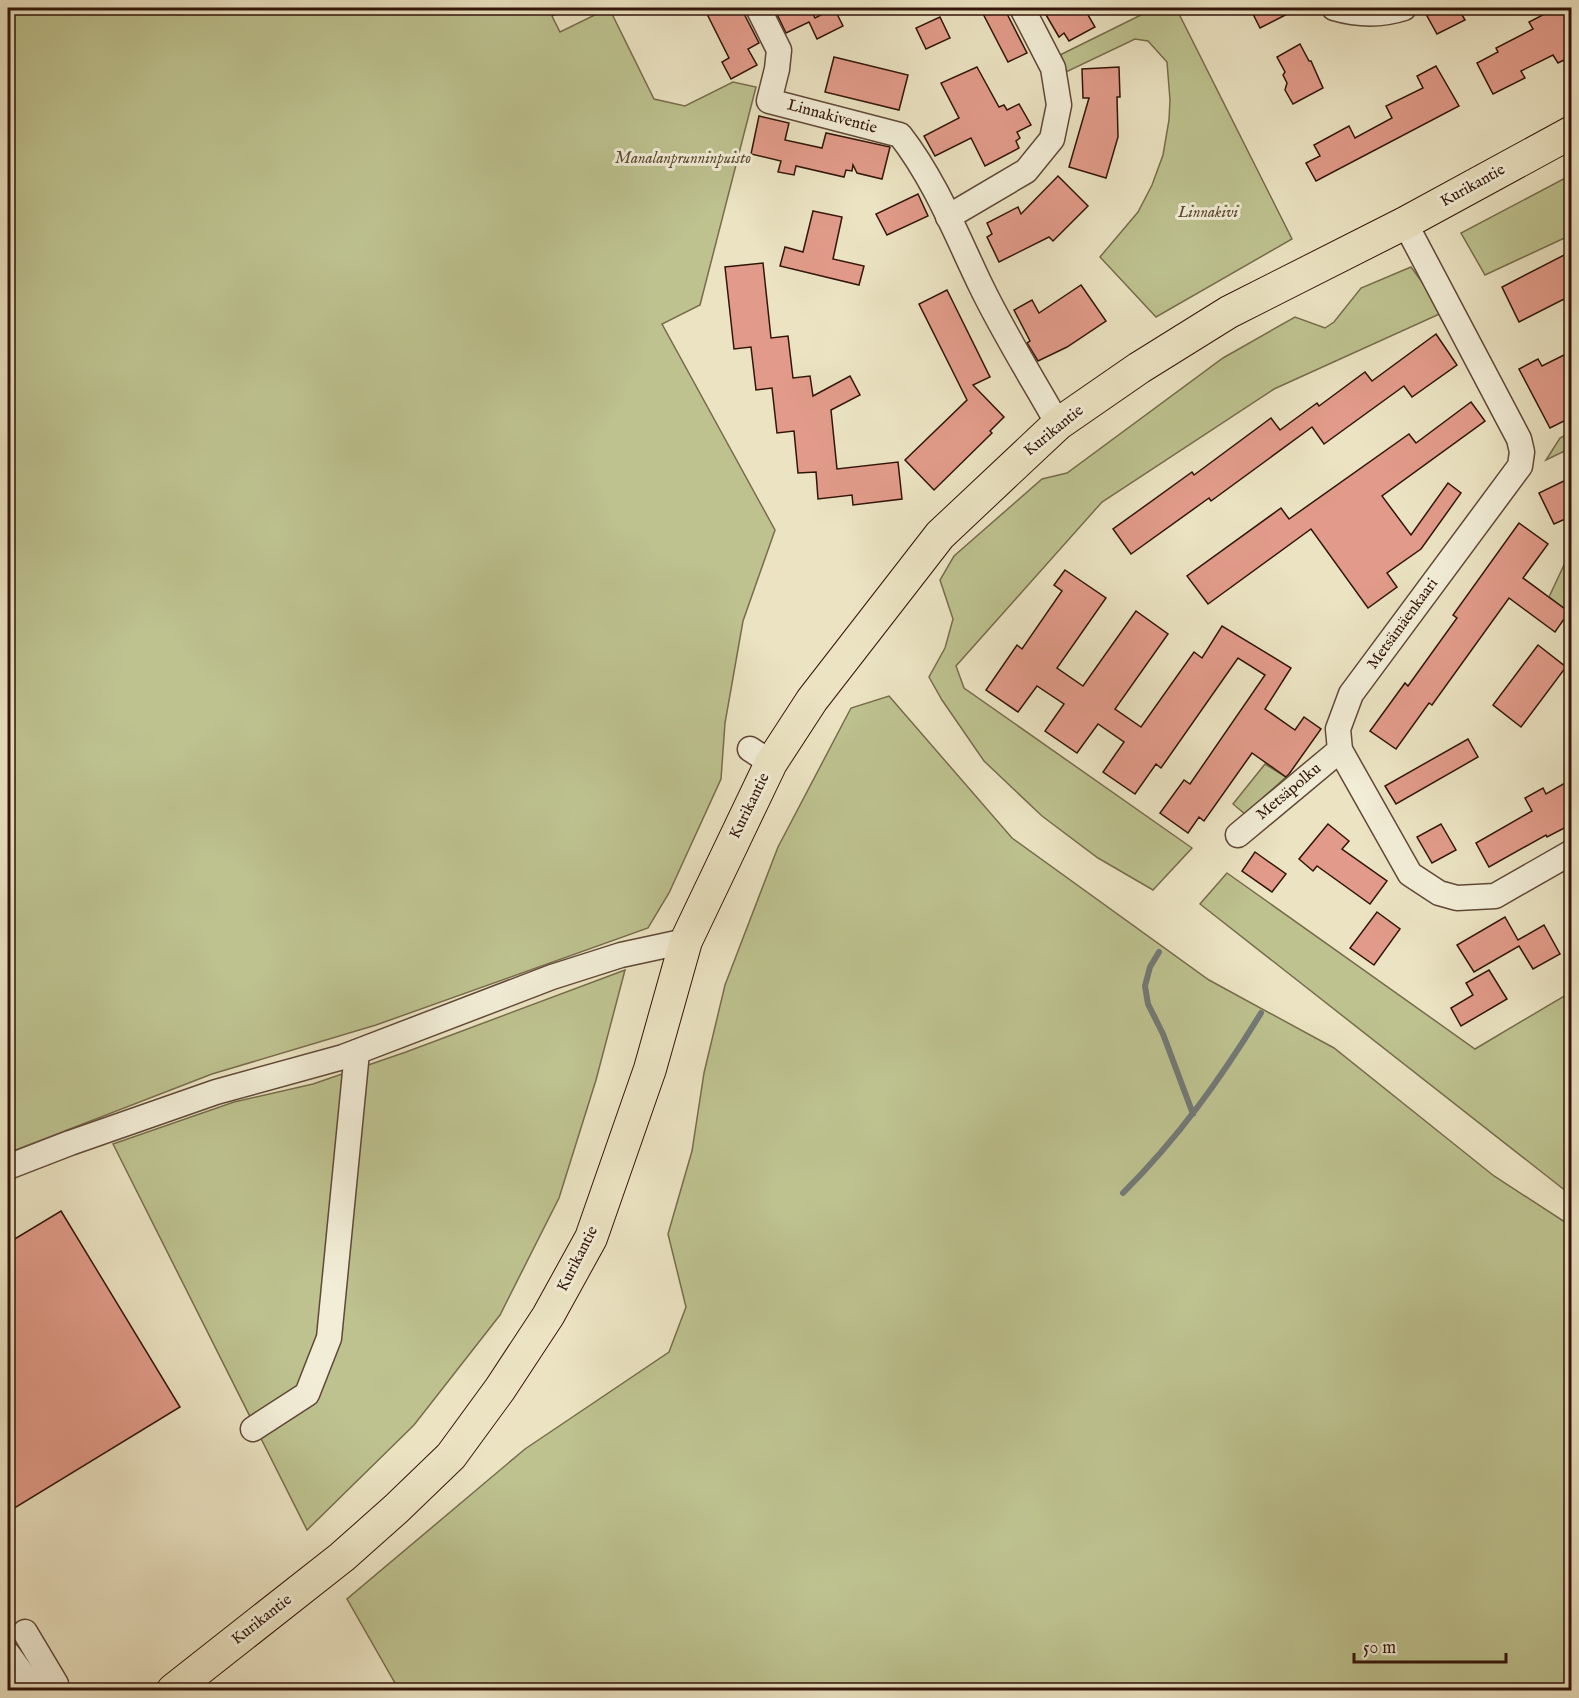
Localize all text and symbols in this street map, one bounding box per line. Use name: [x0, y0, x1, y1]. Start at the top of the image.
street label: Linnakiventie: [785, 95, 879, 139]
park label: Manalanprunninpuisto: [615, 149, 751, 169]
street label: Kurikantie: [1437, 160, 1509, 212]
park label: Linnakivi: [1177, 203, 1240, 223]
street label: Kurikantie: [1020, 401, 1088, 461]
street label: Metsämäenkaari: [1363, 574, 1443, 674]
street label: Metsäpolku: [1252, 759, 1326, 825]
street label: Kurikantie: [725, 770, 775, 842]
street label: Kurikantie: [553, 1223, 603, 1295]
street label: Kurikantie: [228, 1590, 296, 1650]
scale bar: [1354, 1626, 1506, 1664]
text: 50 m: [1363, 1637, 1396, 1660]

